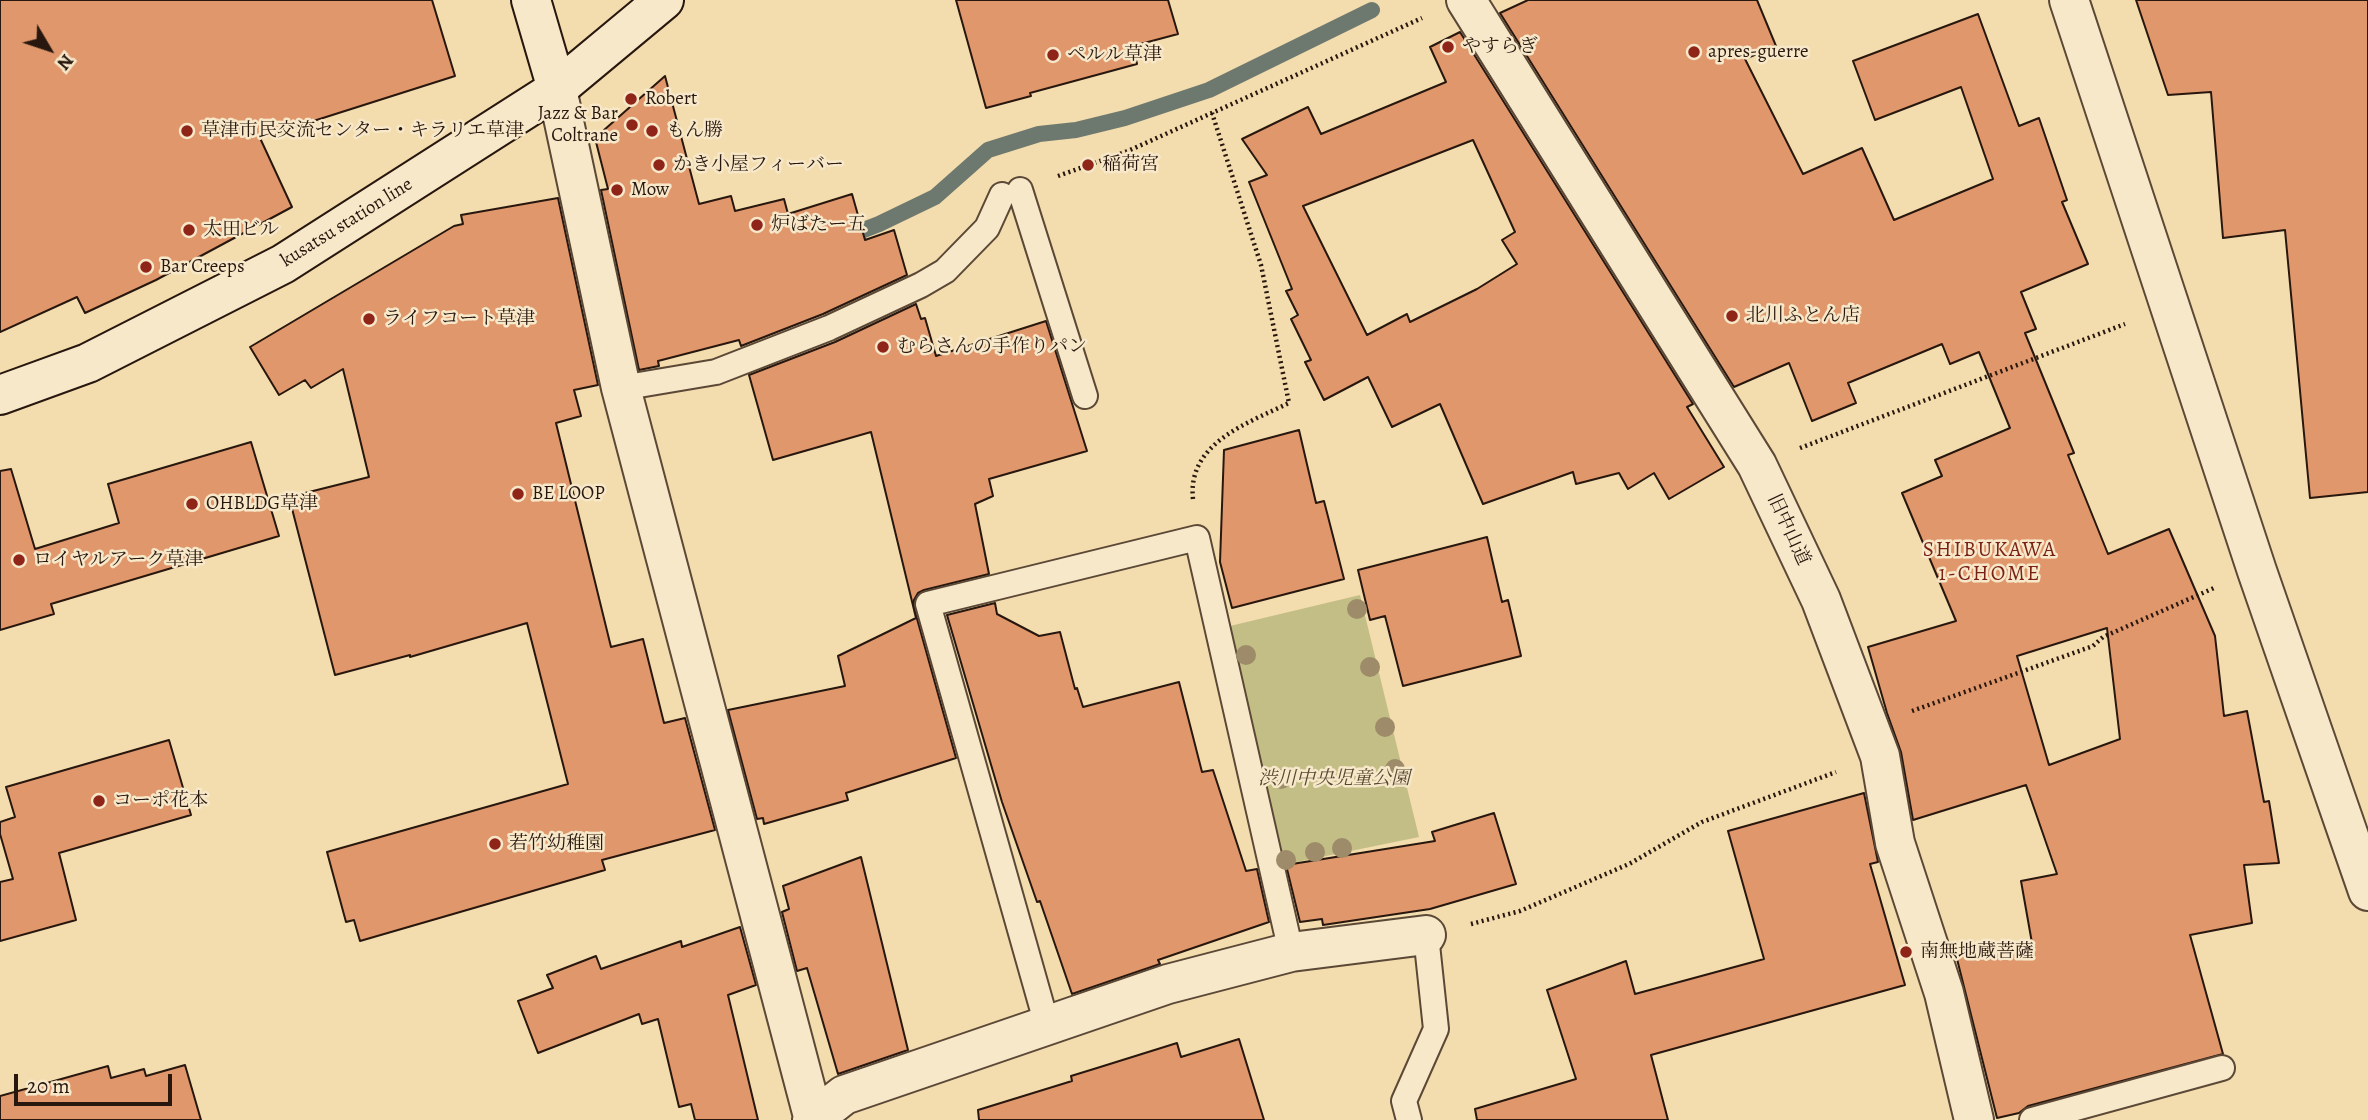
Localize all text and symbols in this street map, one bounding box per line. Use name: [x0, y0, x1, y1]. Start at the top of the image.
north arrow: [14, 14, 84, 84]
place label: やすらぎ: [1462, 36, 1538, 58]
marker: やすらぎ: [1440, 39, 1456, 55]
place label: apres-guerre: [1708, 41, 1809, 63]
place label: ペルル草津: [1067, 44, 1162, 66]
marker: apres-guerre: [1686, 44, 1702, 60]
marker: ペルル草津: [1045, 47, 1061, 63]
text: N: [51, 49, 80, 76]
place label: Robert: [645, 88, 697, 110]
marker: Robert: [623, 91, 639, 107]
place label: Jazz & Bar Coltrane: [538, 103, 618, 147]
marker: Jazz & Bar Coltrane: [624, 117, 640, 133]
place label: 草津市民交流センター・キラリエ草津: [201, 120, 524, 142]
place label: もん勝: [666, 120, 723, 142]
marker: 草津市民交流センター・キラリエ草津: [179, 123, 195, 139]
marker: もん勝: [644, 123, 660, 139]
place label: かき小屋フィーバー: [673, 154, 844, 176]
place label: 稲荷宮: [1102, 154, 1159, 176]
marker: かき小屋フィーバー: [651, 157, 667, 173]
marker: 稲荷宮: [1080, 157, 1096, 173]
street label: kusatsu station line: [277, 173, 417, 273]
place label: Mow: [631, 179, 669, 201]
marker: Mow: [609, 182, 625, 198]
place label: 炉ばたー五: [771, 214, 866, 236]
marker: 炉ばたー五: [749, 217, 765, 233]
place label: 太田ビル: [203, 219, 279, 241]
marker: 太田ビル: [181, 222, 197, 238]
place label: Bar Creeps: [160, 256, 245, 278]
marker: Bar Creeps: [138, 259, 154, 275]
place label: 北川ふとん店: [1746, 305, 1860, 327]
place label: ライフコート草津: [383, 308, 535, 330]
marker: 北川ふとん店: [1724, 308, 1740, 324]
marker: ライフコート草津: [361, 311, 377, 327]
place label: むらさんの手作りパン: [897, 336, 1087, 358]
marker: むらさんの手作りパン: [875, 339, 891, 355]
place label: BE LOOP: [532, 483, 605, 505]
marker: BE LOOP: [510, 486, 526, 502]
street label: 旧中山道: [1762, 491, 1814, 569]
place label: OHBLDG草津: [206, 493, 318, 515]
marker: OHBLDG草津: [184, 496, 200, 512]
district label: SHIBUKAWA 1-CHOME: [1924, 538, 2056, 588]
place label: ロイヤルアーク草津: [33, 549, 203, 571]
marker: ロイヤルアーク草津: [11, 552, 27, 568]
park label: 渋川中央児童公園: [1258, 768, 1410, 790]
place label: コーポ花本: [113, 790, 208, 812]
marker: コーポ花本: [91, 793, 107, 809]
place label: 若竹幼稚園: [509, 833, 604, 855]
marker: 若竹幼稚園: [487, 836, 503, 852]
place label: 南無地蔵菩薩: [1920, 941, 2034, 963]
marker: 南無地蔵菩薩: [1898, 944, 1914, 960]
scale bar: [18, 1060, 175, 1104]
text: 20 m: [27, 1072, 70, 1100]

